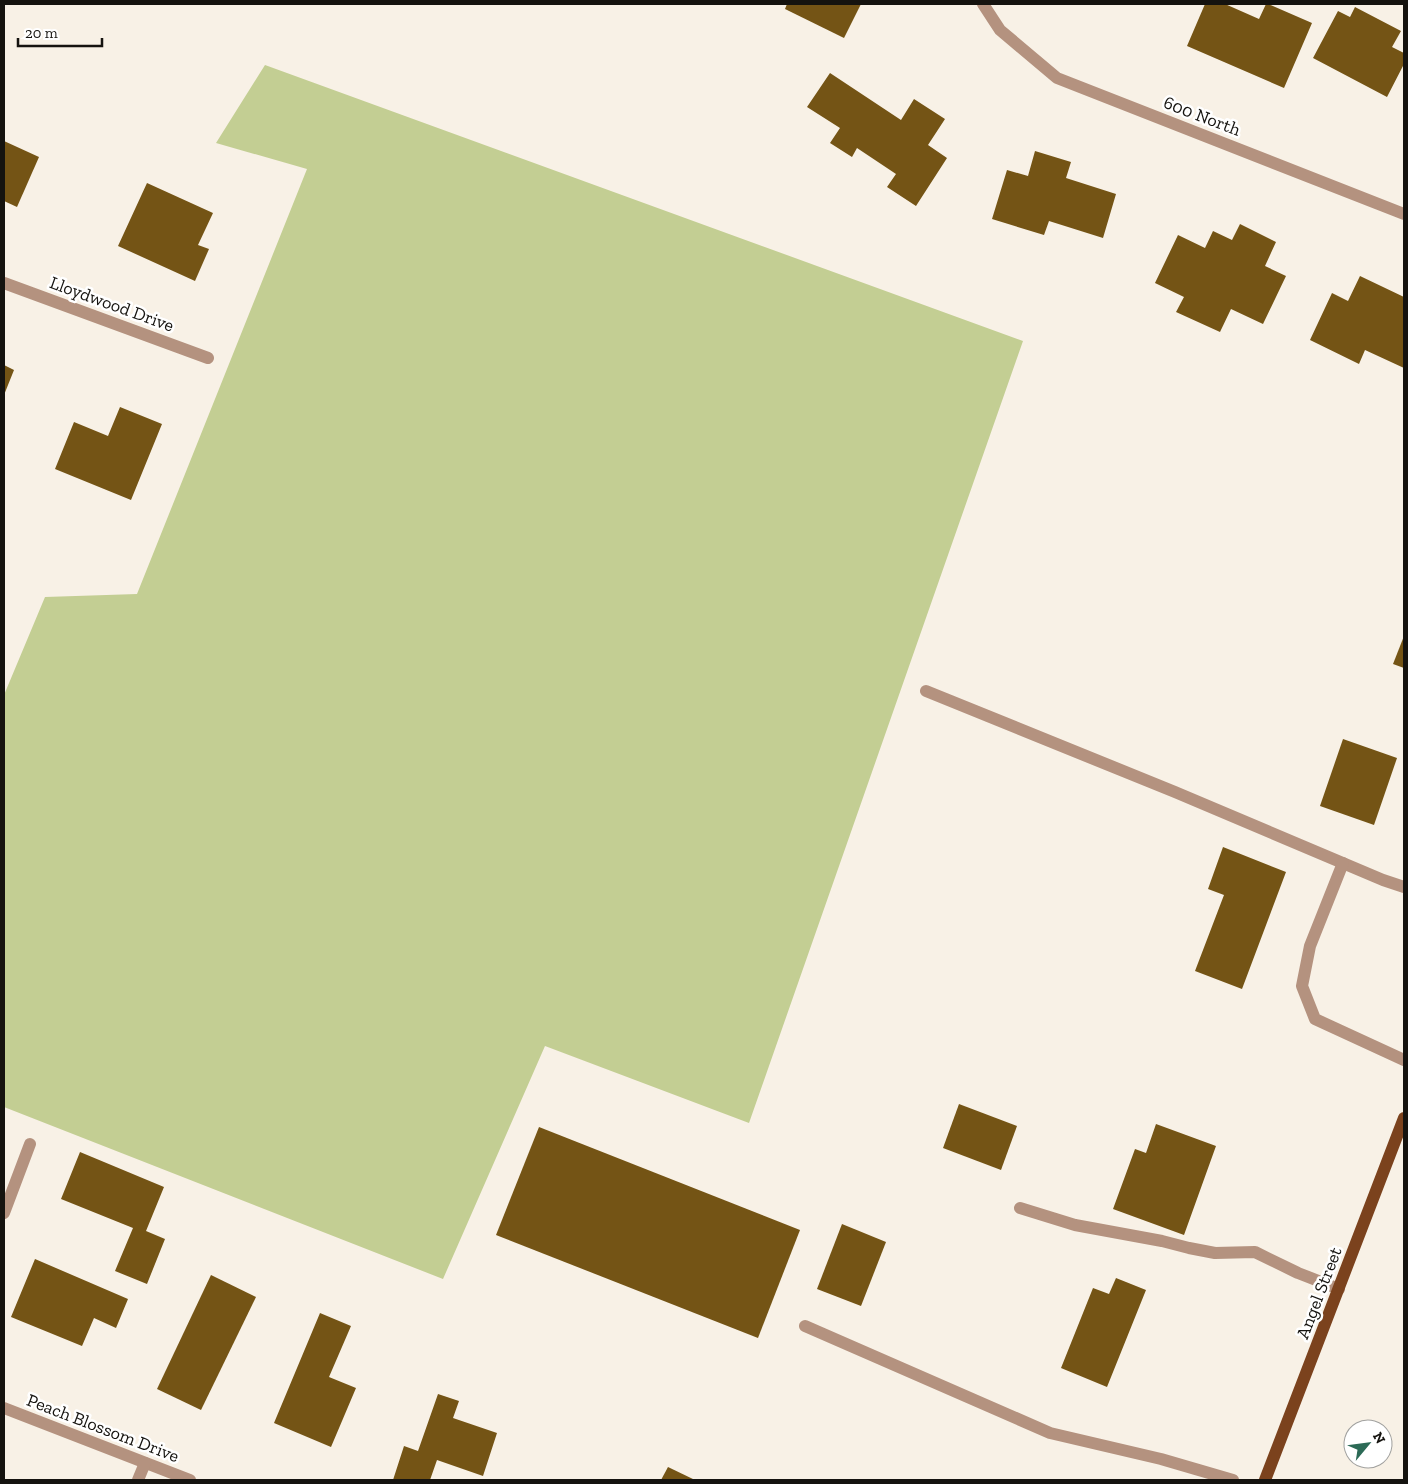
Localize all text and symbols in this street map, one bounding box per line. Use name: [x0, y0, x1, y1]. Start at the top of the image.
scale bar: [18, 15, 101, 47]
text: 20 m: [25, 24, 58, 42]
street label: 600 North: [1160, 91, 1244, 141]
street label: Lloydwood Drive: [47, 271, 177, 337]
street label: Angel Street: [1291, 1244, 1347, 1342]
street label: Peach Blossom Drive: [24, 1389, 182, 1467]
north arrow: [1343, 1419, 1393, 1469]
text: N: [1369, 1429, 1389, 1447]

